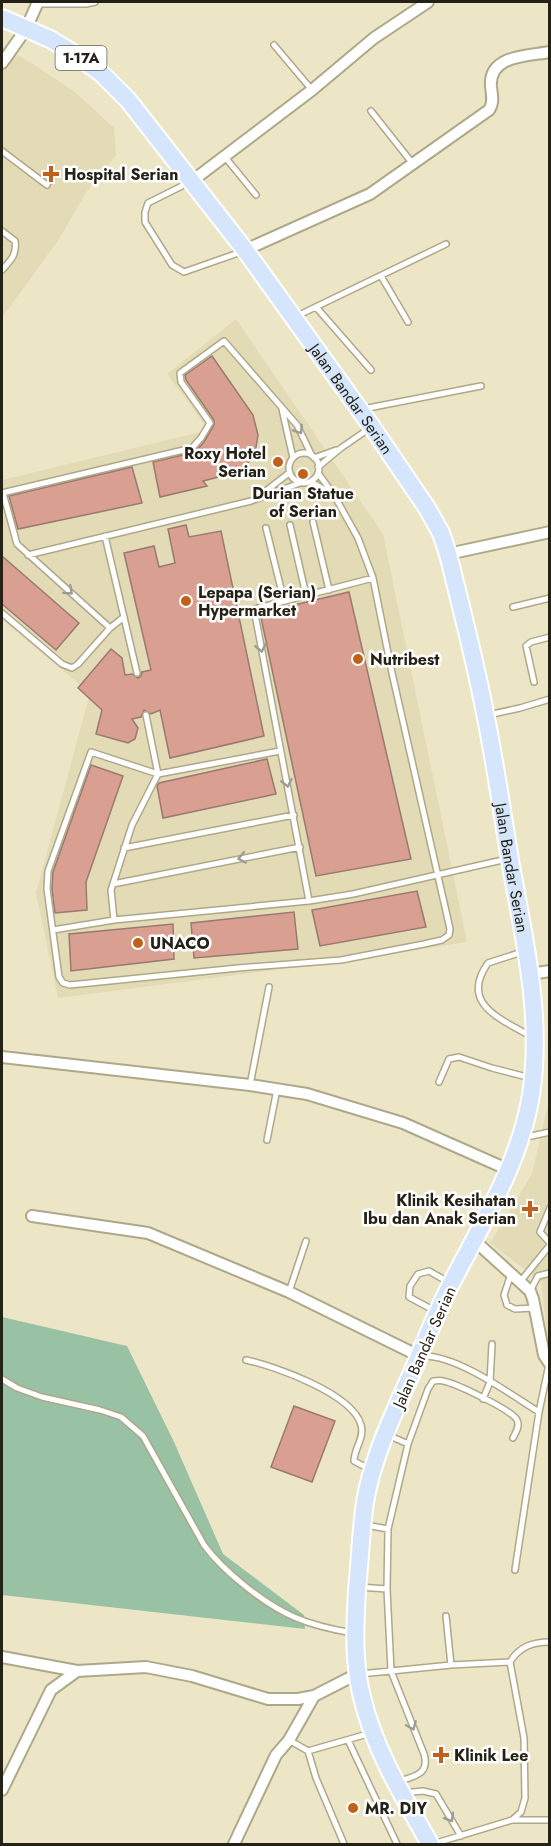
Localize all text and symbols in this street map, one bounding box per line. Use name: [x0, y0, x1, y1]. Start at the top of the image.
road number: 1-17A: [56, 46, 106, 70]
place label: Hospital Serian: [64, 163, 178, 186]
marker: Hospital Serian: [42, 165, 60, 183]
street label: Jalan Bandar Serian: [302, 337, 398, 459]
one-way arrow: [292, 423, 303, 434]
place label: Roxy Hotel Serian: [184, 442, 266, 483]
marker: Roxy Hotel Serian: [271, 455, 285, 469]
marker: Durian Statue of Serian: [296, 467, 310, 481]
place label: Durian Statue of Serian: [252, 482, 354, 523]
place label: Lepapa (Serian) Hypermarket: [198, 581, 316, 622]
one-way arrow: [63, 584, 73, 595]
marker: Lepapa (Serian) Hypermarket: [179, 594, 193, 608]
one-way arrow: [254, 643, 267, 653]
place label: Nutribest: [370, 648, 440, 671]
marker: Nutribest: [351, 652, 365, 666]
one-way arrow: [280, 778, 293, 788]
street label: Jalan Bandar Serian: [489, 799, 534, 934]
one-way arrow: [237, 851, 247, 864]
place label: UNACO: [150, 932, 210, 955]
marker: UNACO: [131, 936, 145, 950]
place label: Klinik Kesihatan Ibu dan Anak Serian: [363, 1189, 516, 1230]
marker: Klinik Kesihatan Ibu dan Anak Serian: [521, 1200, 539, 1218]
street label: Jalan Bandar Serian: [386, 1283, 462, 1414]
one-way arrow: [405, 1719, 417, 1730]
place label: Klinik Lee: [454, 1744, 528, 1767]
marker: Klinik Lee: [432, 1746, 450, 1764]
place label: MR. DIY: [365, 1797, 427, 1820]
marker: MR. DIY: [346, 1801, 360, 1815]
one-way arrow: [443, 1812, 455, 1822]

